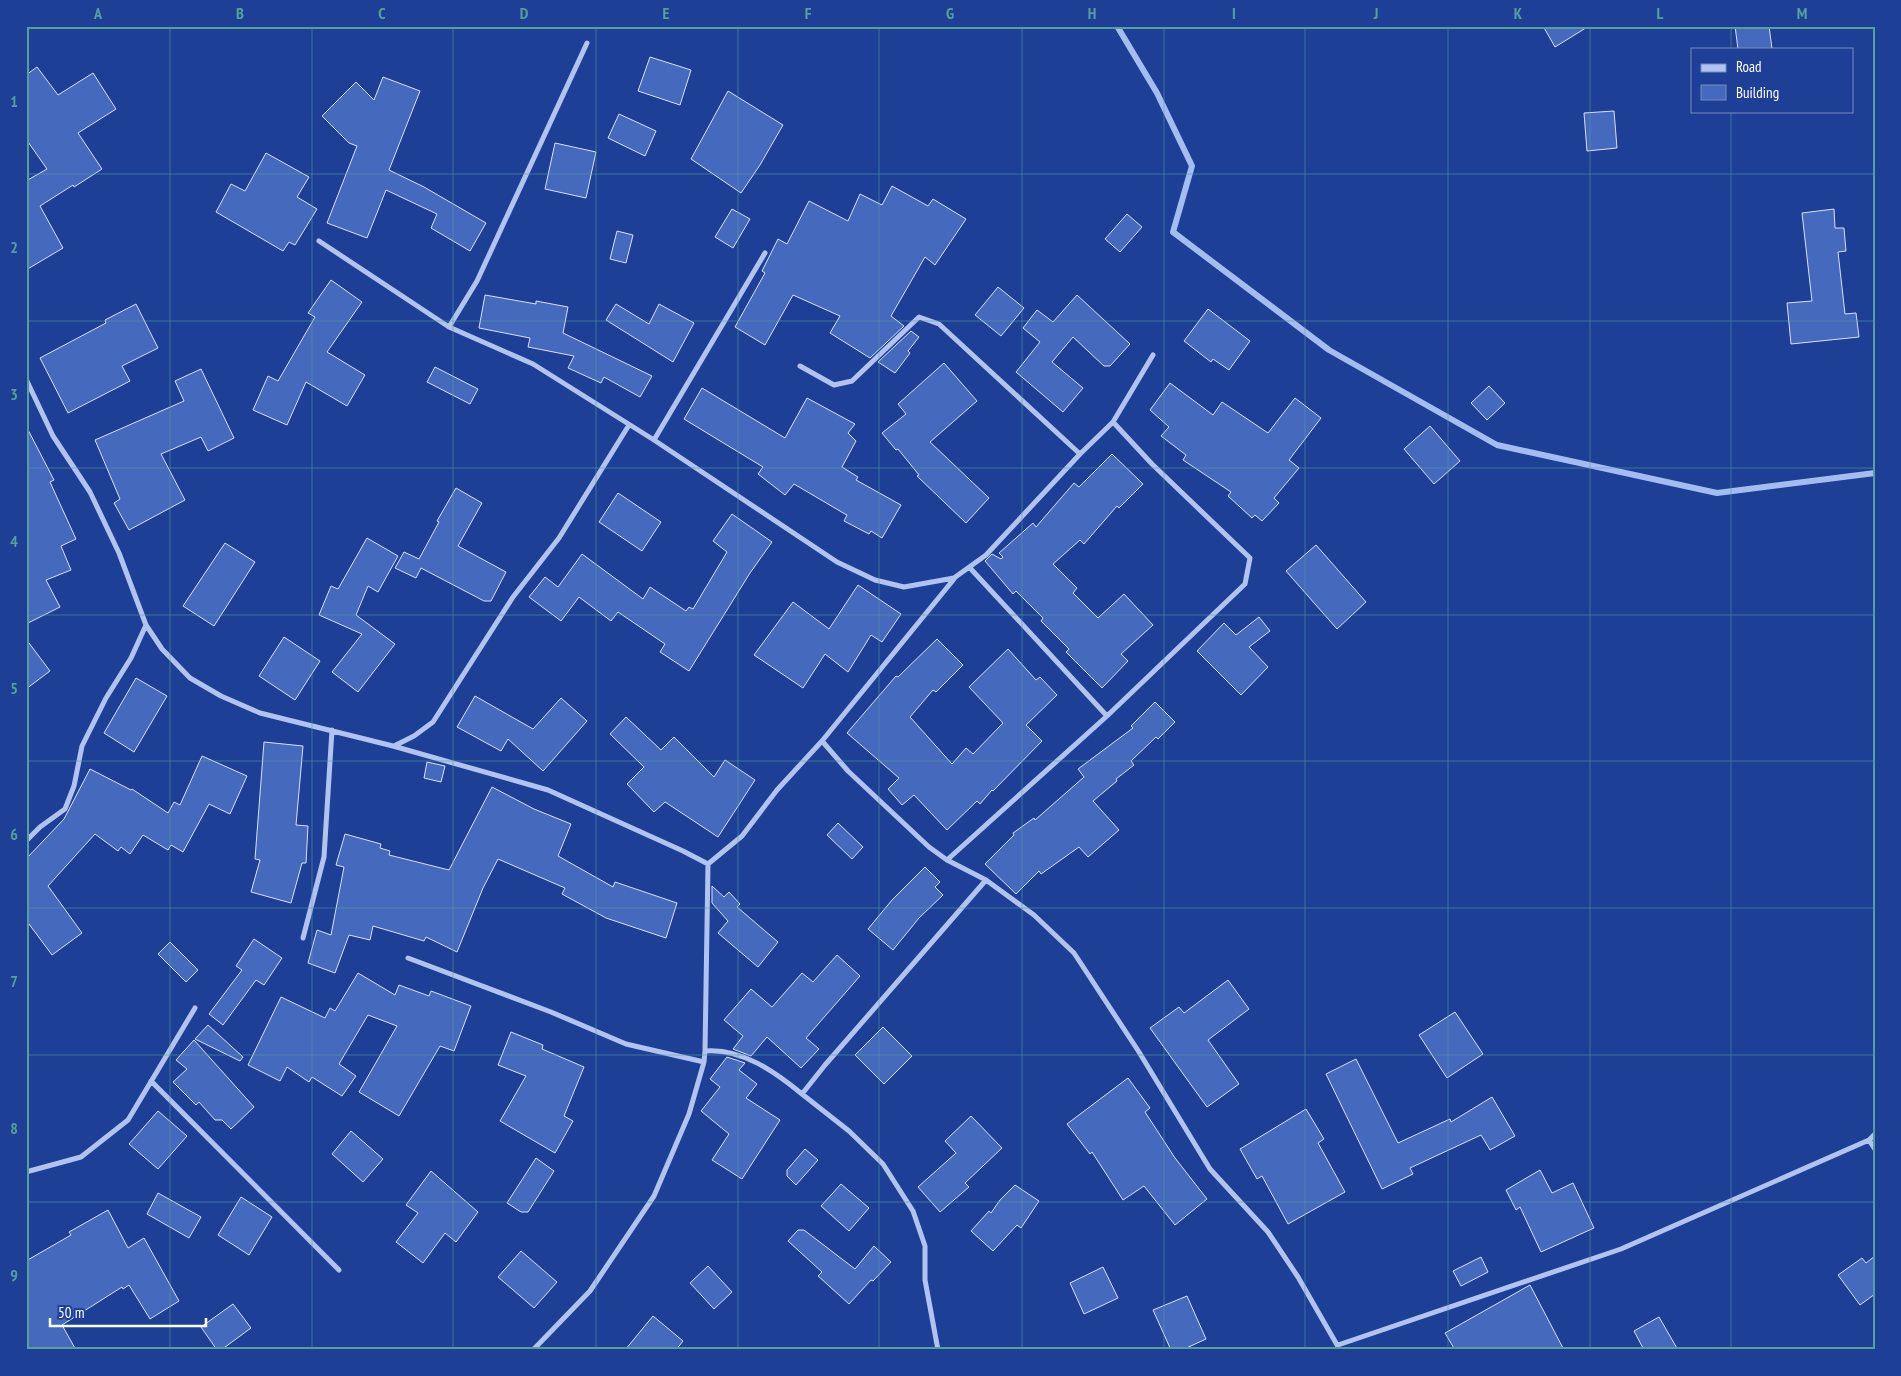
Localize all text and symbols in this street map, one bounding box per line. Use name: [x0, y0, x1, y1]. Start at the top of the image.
text: A: [93, 3, 103, 23]
text: B: [236, 3, 244, 23]
text: C: [378, 3, 386, 23]
text: D: [520, 3, 529, 23]
text: E: [663, 3, 670, 23]
text: F: [805, 3, 812, 23]
text: G: [946, 3, 954, 23]
text: H: [1088, 3, 1096, 23]
text: I: [1232, 3, 1236, 23]
text: J: [1373, 3, 1378, 23]
text: K: [1514, 3, 1523, 23]
text: L: [1657, 3, 1664, 23]
text: M: [1797, 3, 1807, 23]
legend: [1691, 48, 1854, 112]
text: Road: [1736, 57, 1762, 76]
text: Building: [1736, 83, 1779, 102]
text: 1: [10, 91, 18, 111]
text: 2: [10, 237, 18, 257]
text: 3: [10, 384, 18, 404]
text: 4: [10, 531, 18, 551]
text: 5: [10, 678, 18, 698]
text: 6: [10, 824, 18, 844]
text: 7: [10, 971, 18, 991]
text: 8: [10, 1118, 18, 1138]
text: 9: [10, 1265, 18, 1285]
scale bar: [50, 1296, 206, 1328]
text: 50 m: [58, 1303, 84, 1322]

